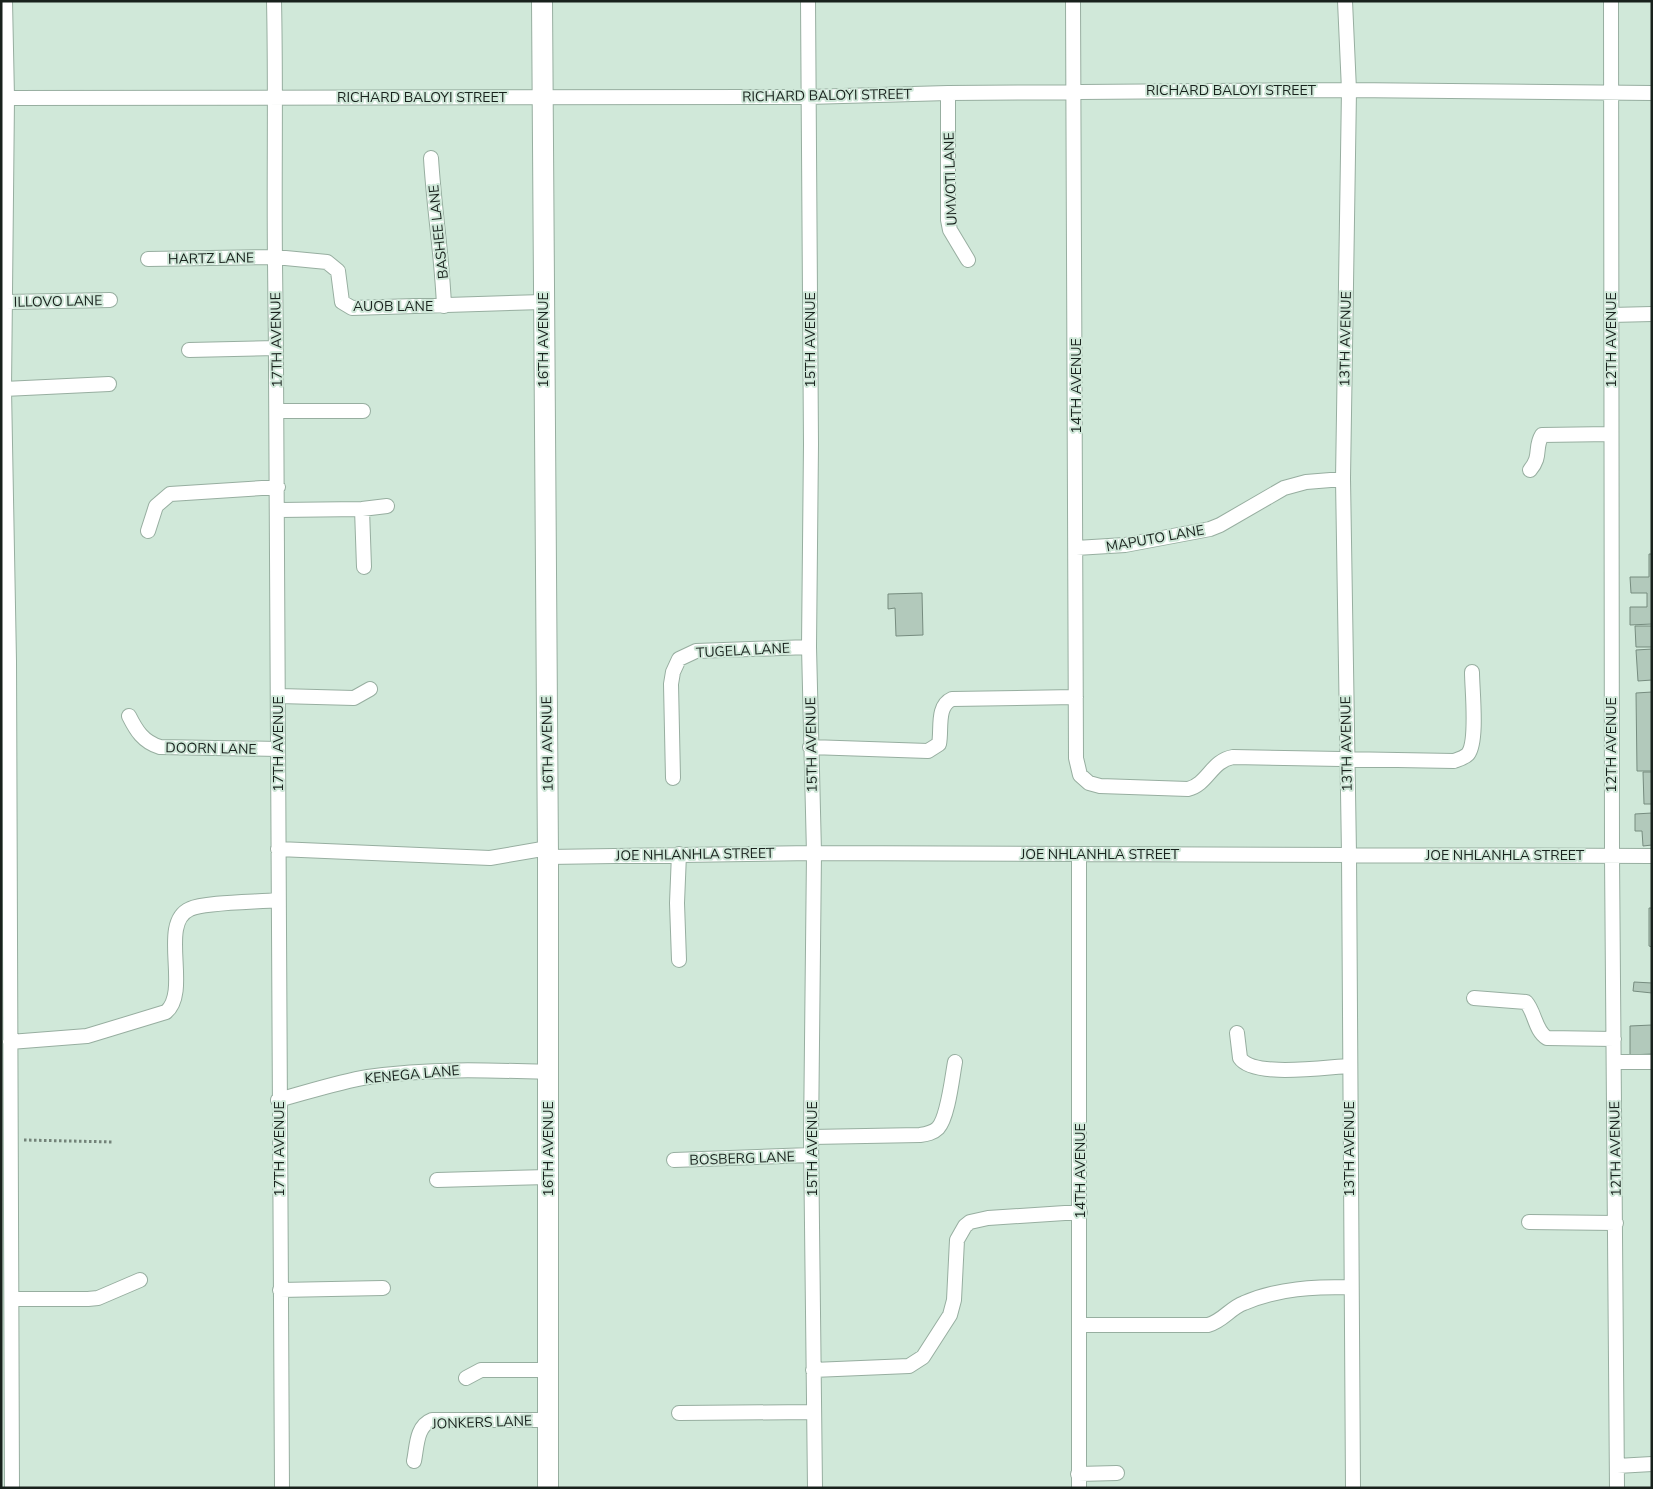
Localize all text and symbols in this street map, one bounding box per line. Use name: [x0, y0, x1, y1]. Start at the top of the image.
street label: RICHARD BALOYI STREET: [1146, 81, 1317, 100]
street label: RICHARD BALOYI STREET: [742, 85, 913, 106]
street label: RICHARD BALOYI STREET: [337, 88, 508, 107]
street label: UMVOTI LANE: [939, 132, 962, 226]
street label: BASHEE LANE: [424, 184, 453, 280]
street label: HARTZ LANE: [168, 248, 254, 269]
street label: ILLOVO LANE: [14, 291, 102, 312]
street label: 13TH AVENUE: [1335, 291, 1356, 387]
street label: 17TH AVENUE: [266, 292, 287, 388]
street label: 16TH AVENUE: [534, 292, 553, 388]
street label: 15TH AVENUE: [801, 292, 820, 388]
street label: 12TH AVENUE: [1602, 292, 1621, 388]
street label: AUOB LANE: [353, 297, 433, 316]
street label: 14TH AVENUE: [1067, 338, 1086, 434]
street label: MAPUTO LANE: [1104, 521, 1206, 556]
street label: TUGELA LANE: [696, 639, 791, 662]
street label: 17TH AVENUE: [269, 696, 288, 792]
street label: 16TH AVENUE: [537, 696, 558, 792]
street label: 13TH AVENUE: [1336, 696, 1357, 792]
street label: 15TH AVENUE: [801, 697, 822, 793]
street label: 12TH AVENUE: [1602, 697, 1621, 793]
street label: DOORN LANE: [165, 738, 257, 759]
street label: JOE NHLANHLA STREET: [615, 844, 775, 865]
street label: JOE NHLANHLA STREET: [1020, 845, 1180, 864]
street label: JOE NHLANHLA STREET: [1425, 846, 1585, 865]
street label: KENEGA LANE: [364, 1061, 460, 1088]
street label: 17TH AVENUE: [270, 1101, 289, 1197]
street label: 16TH AVENUE: [539, 1101, 558, 1197]
street label: 15TH AVENUE: [803, 1101, 822, 1197]
street label: 13TH AVENUE: [1340, 1101, 1359, 1197]
street label: 12TH AVENUE: [1605, 1101, 1626, 1197]
street label: 14TH AVENUE: [1071, 1123, 1090, 1219]
street label: BOSBERG LANE: [689, 1147, 795, 1170]
street label: JONKERS LANE: [431, 1411, 532, 1434]

